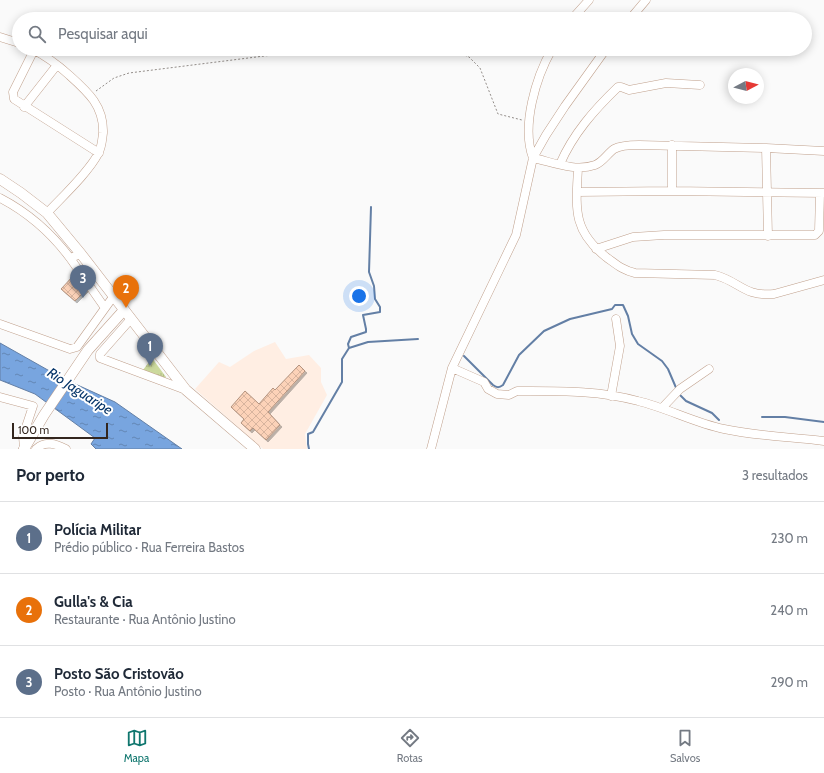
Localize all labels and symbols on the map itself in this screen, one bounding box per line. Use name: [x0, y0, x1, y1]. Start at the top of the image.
north arrow: [728, 68, 764, 104]
pin: 3: [70, 265, 96, 298]
pin: 2: [113, 275, 139, 308]
your location: [349, 286, 369, 306]
pin: 1: [137, 333, 163, 366]
water label: Rio Jaguaripe: [44, 363, 116, 419]
scale bar: [12, 421, 108, 440]

